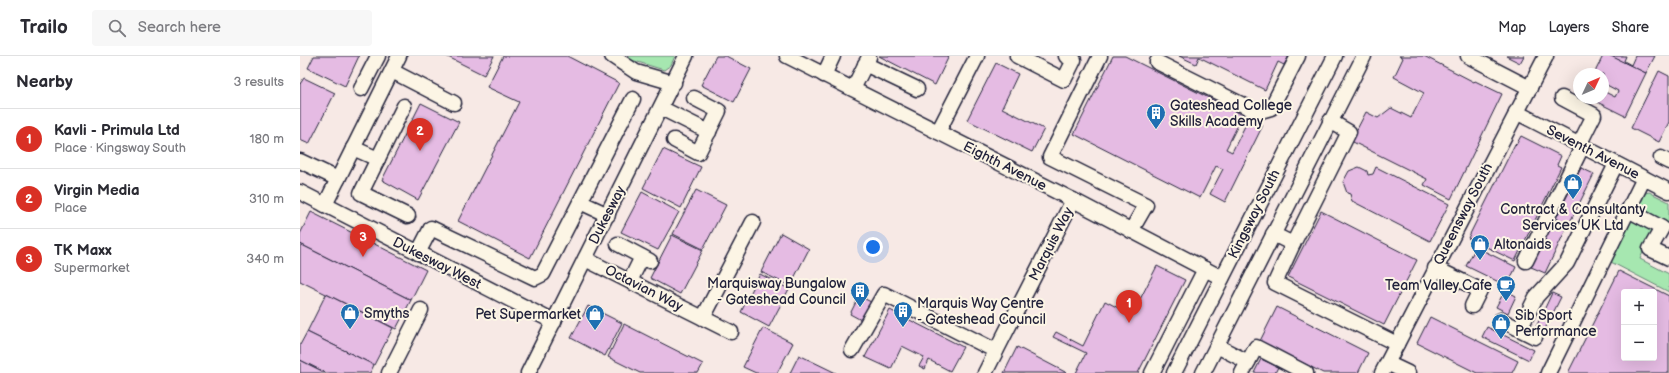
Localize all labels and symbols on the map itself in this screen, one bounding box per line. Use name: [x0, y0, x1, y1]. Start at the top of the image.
north arrow: [1573, 68, 1609, 104]
place label: Gateshead College Skills Academy: [1170, 97, 1292, 130]
building icon: Gateshead College Skills Academy: [1145, 102, 1167, 130]
pin: 2: [407, 118, 433, 151]
street label: Seventh Avenue: [1544, 121, 1642, 183]
street label: Eighth Avenue: [961, 138, 1049, 194]
street label: Queensway South: [1430, 160, 1496, 268]
street label: Kingsway South: [1224, 167, 1284, 261]
shop icon: Contract & Consultanty Services UK Ltd: [1562, 172, 1584, 200]
street label: Dukesway: [585, 182, 629, 247]
place label: Contract & Consultanty Services UK Ltd: [1500, 201, 1646, 234]
street label: Marquis Way: [1025, 204, 1077, 284]
pin: 3: [350, 224, 376, 257]
street label: Dukesway West: [390, 233, 485, 293]
shop icon: Altonaids: [1469, 233, 1491, 261]
place label: Altonaids: [1494, 236, 1552, 253]
your location: [863, 237, 883, 257]
street label: Octavian Way: [602, 261, 686, 315]
cafe icon: Team Valley Cafe: [1495, 274, 1517, 302]
place label: Marquisway Bungalow - Gateshead Council: [707, 275, 847, 308]
place label: Team Valley Cafe: [1385, 277, 1492, 294]
building icon: Marquisway Bungalow - Gateshead Council: [849, 280, 871, 308]
pin: 1: [1116, 290, 1142, 323]
place label: Marquis Way Centre - Gateshead Council: [917, 295, 1046, 328]
building icon: Marquis Way Centre - Gateshead Council: [892, 300, 914, 328]
shop icon: Smyths: [339, 302, 361, 330]
shop icon: Pet Supermarket: [584, 303, 606, 331]
place label: Smyths: [364, 305, 409, 322]
place label: Pet Supermarket: [475, 306, 582, 323]
place label: Sib Sport Performance: [1515, 307, 1597, 340]
shop icon: Sib Sport Performance: [1490, 312, 1512, 340]

